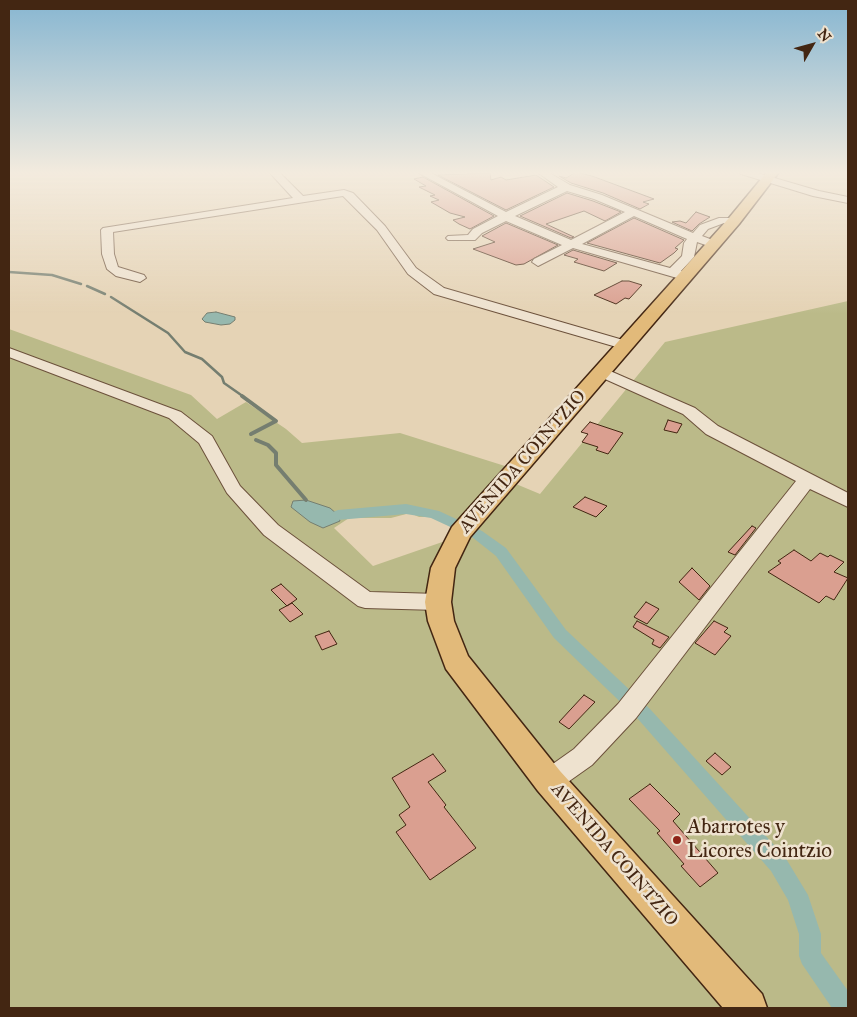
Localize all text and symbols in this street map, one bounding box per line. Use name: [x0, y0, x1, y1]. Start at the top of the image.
north arrow: [787, 20, 837, 70]
text: N: [814, 26, 835, 45]
street label: AVENIDA COINTZIO: [455, 386, 591, 538]
street label: AVENIDA COINTZIO: [546, 779, 682, 931]
place label: Abarrotes y Licores Cointzio: [687, 815, 832, 865]
marker: Abarrotes y Licores Cointzio: [671, 834, 683, 846]

